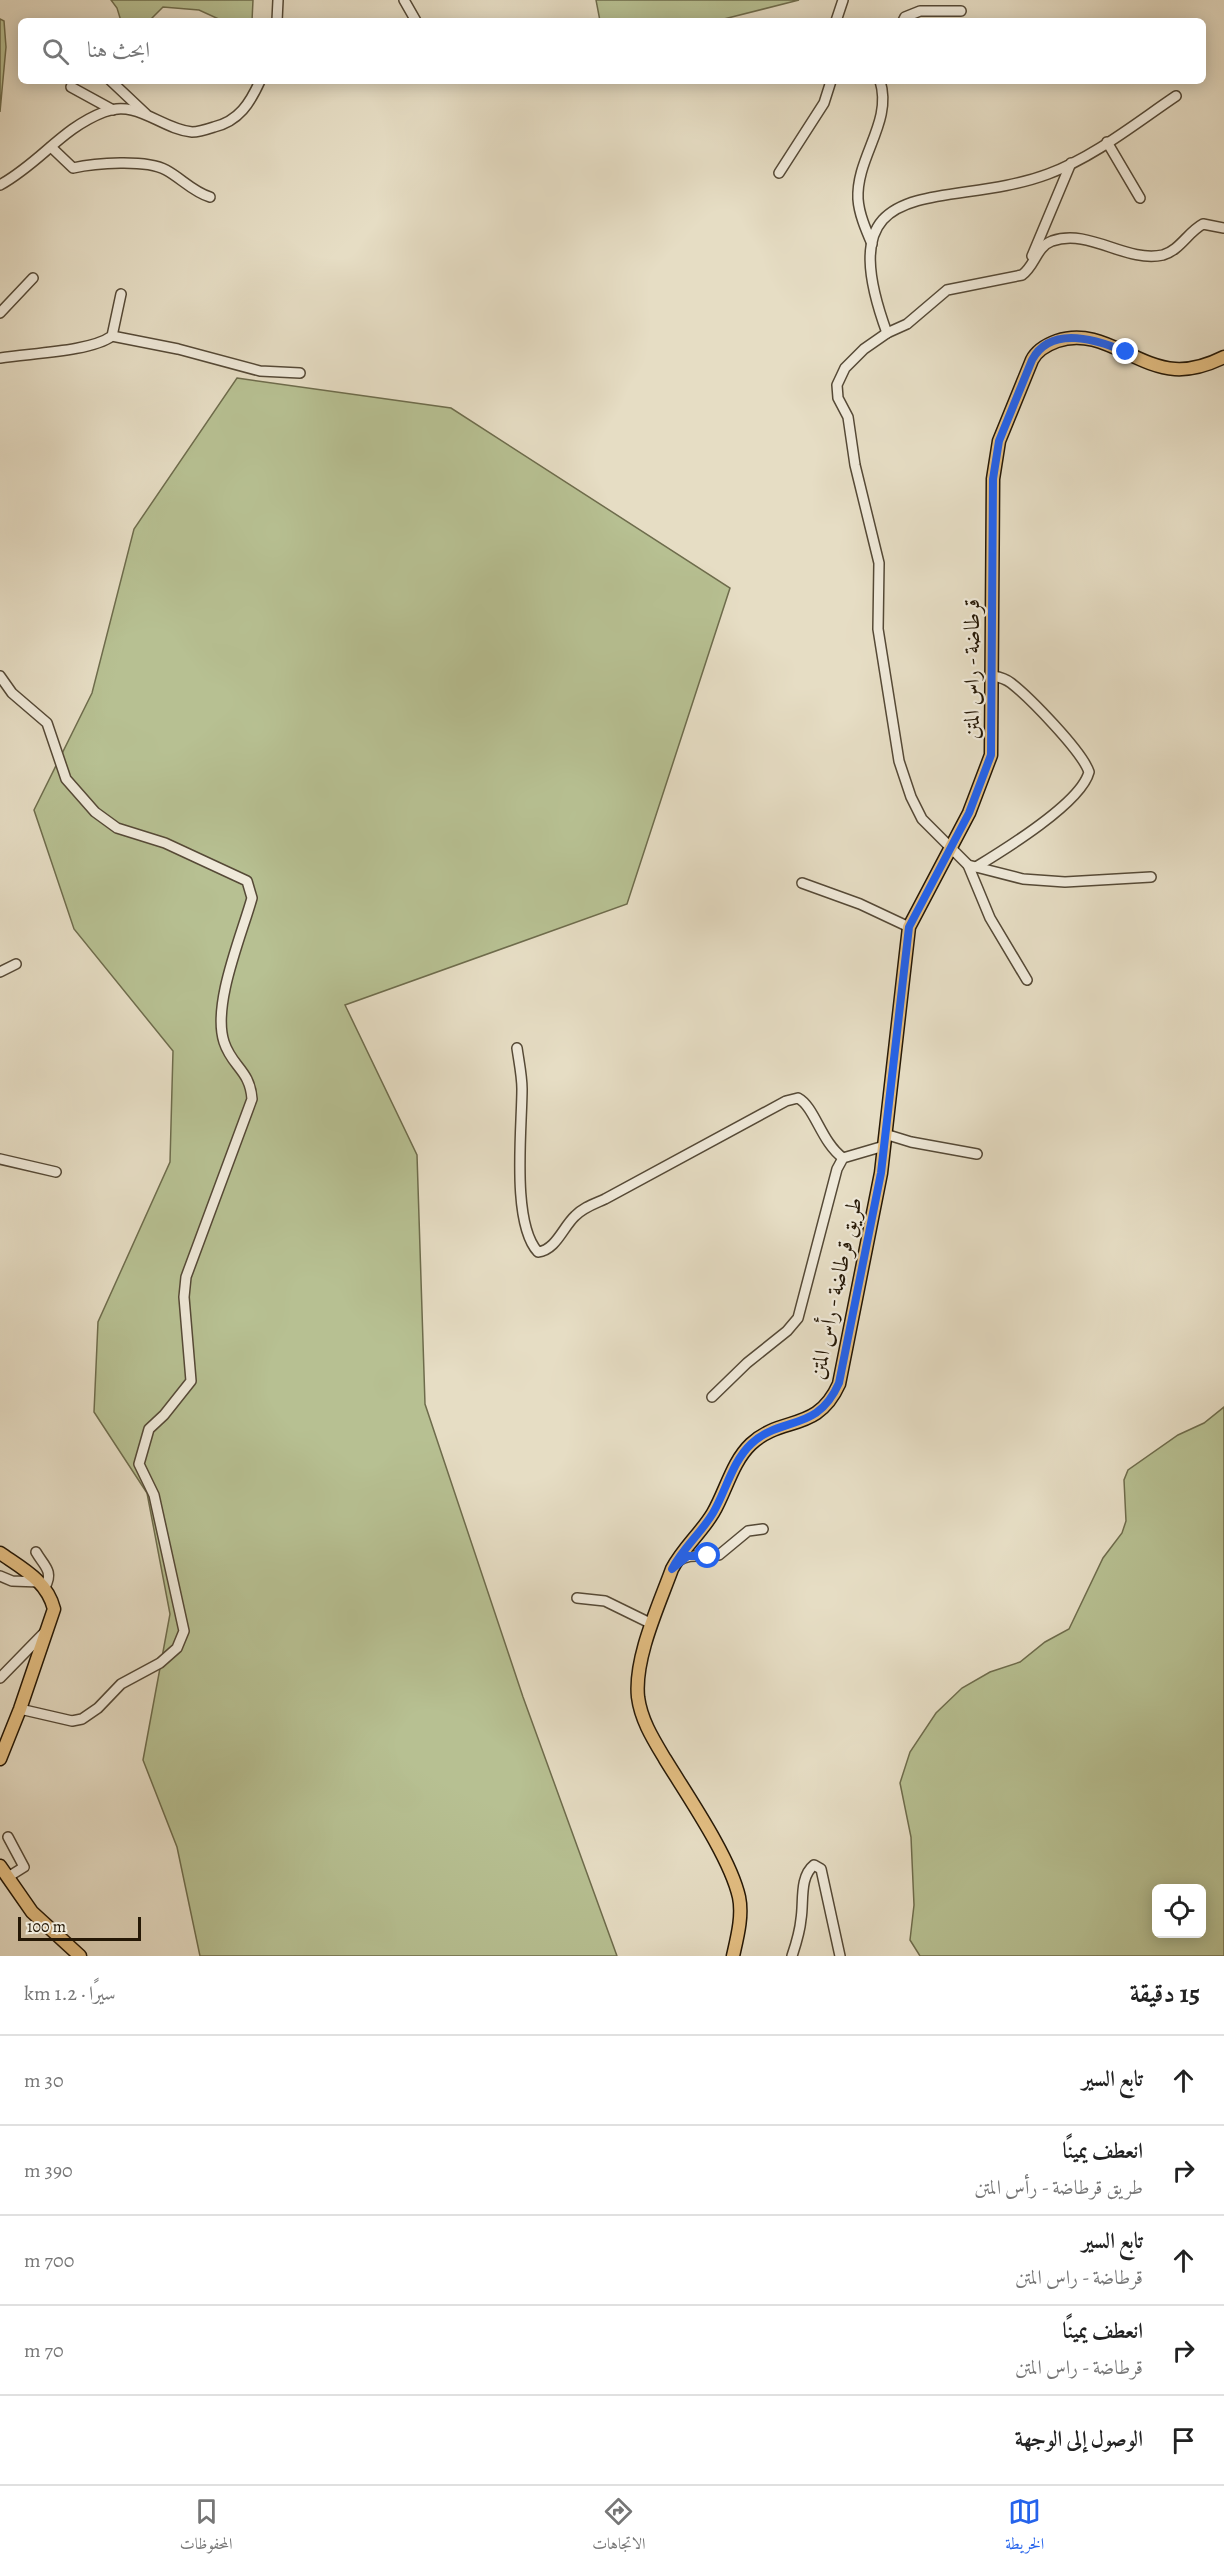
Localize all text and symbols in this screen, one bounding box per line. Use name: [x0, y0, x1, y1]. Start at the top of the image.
search box: [18, 18, 1206, 84]
icon: search: [39, 35, 72, 68]
text: ابحث هنا: [87, 35, 150, 65]
route end: [1112, 338, 1138, 364]
street label: قرطاضة - راس المتن: [957, 599, 987, 739]
street label: طريق قرطاضة - رأس المتن: [801, 1194, 870, 1382]
route start: [694, 1542, 720, 1568]
map controls: [1152, 1884, 1206, 1938]
button: locate: [1152, 1884, 1206, 1938]
scale bar: [18, 1914, 141, 1942]
text: 100 m: [27, 1916, 66, 1938]
text: 15 دقيقة: [1130, 1976, 1200, 2011]
text: سيرًا · 1.2 km: [24, 1980, 116, 2007]
text: تابع السير: [1082, 2064, 1143, 2094]
icon: ahead: [1167, 2064, 1200, 2097]
text: 30 m: [24, 2067, 64, 2094]
text: انعطف يمينًا: [1063, 2136, 1143, 2166]
icon: right: [1167, 2154, 1200, 2187]
text: 390 m: [24, 2157, 73, 2184]
text: طريق قرطاضة - رأس المتن: [974, 2174, 1143, 2201]
text: تابع السير: [1082, 2226, 1143, 2256]
icon: ahead: [1167, 2244, 1200, 2277]
text: 700 m: [24, 2247, 74, 2274]
text: قرطاضة - راس المتن: [1015, 2264, 1143, 2291]
text: انعطف يمينًا: [1063, 2316, 1143, 2346]
icon: right: [1167, 2334, 1200, 2367]
text: 70 m: [24, 2337, 64, 2364]
text: قرطاضة - راس المتن: [1015, 2354, 1143, 2381]
text: الوصول إلى الوجهة: [1015, 2424, 1143, 2454]
icon: arrive: [1167, 2424, 1200, 2457]
tab: المحفوظات: [180, 2495, 233, 2559]
tab: الاتجاهات: [592, 2495, 646, 2559]
tab: الخريطة: [1005, 2495, 1044, 2559]

